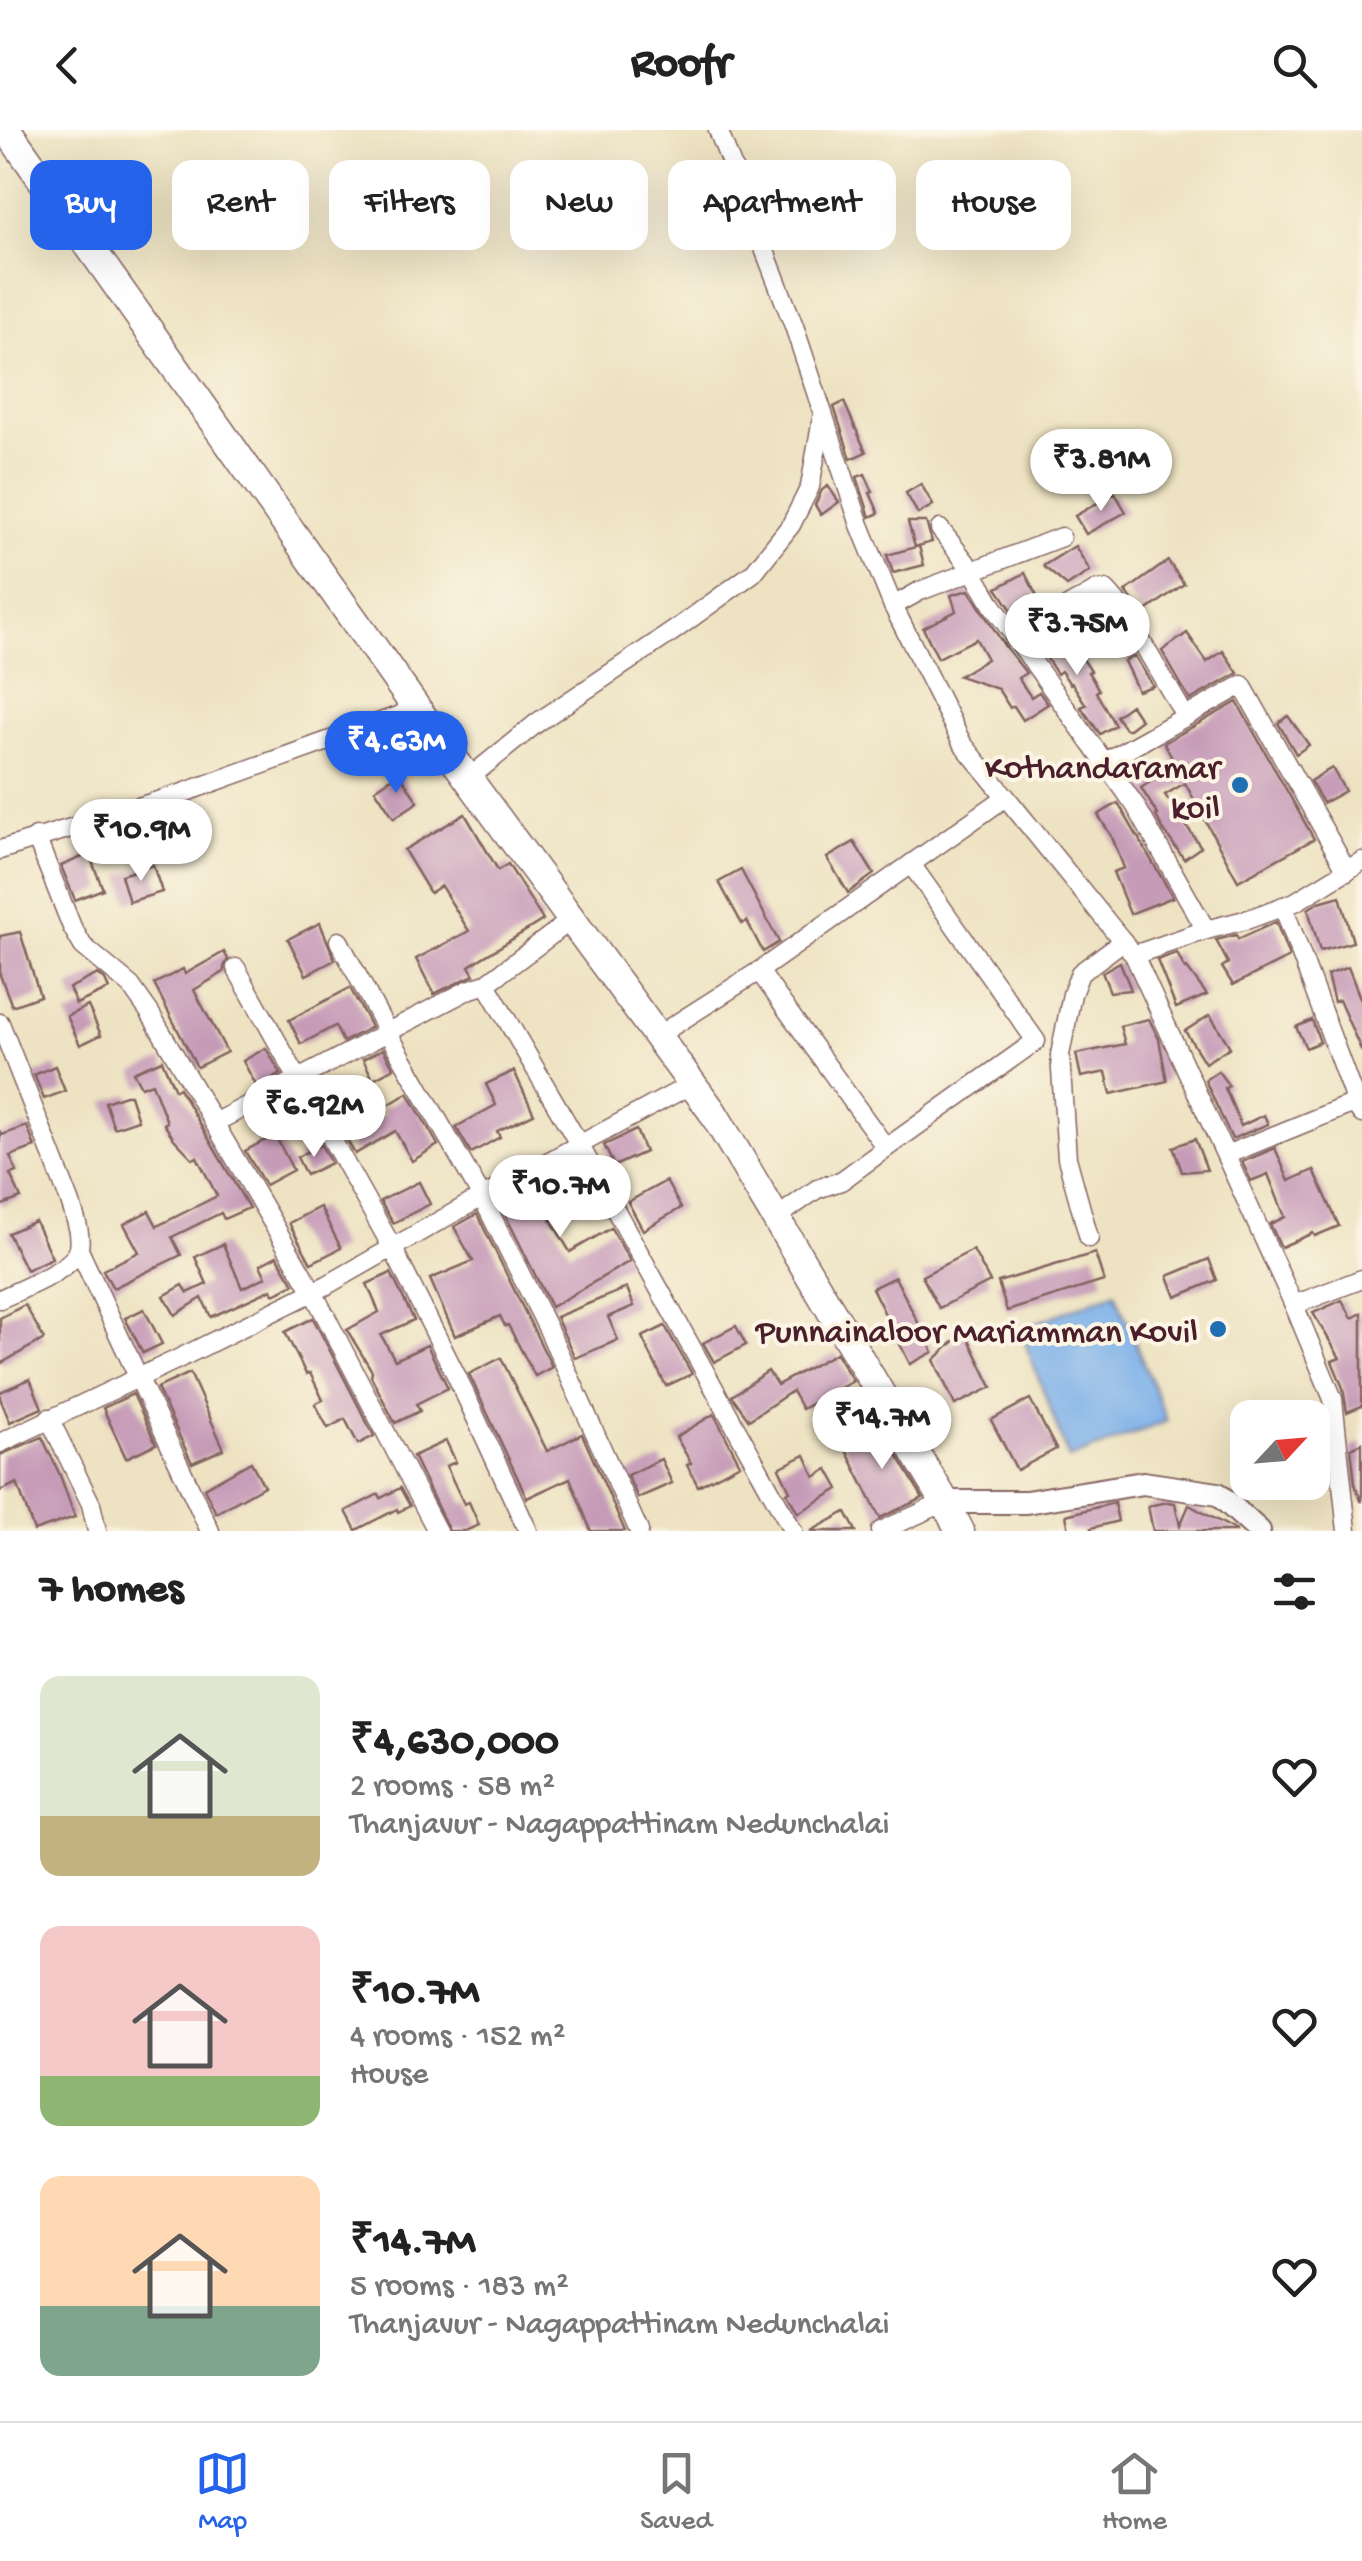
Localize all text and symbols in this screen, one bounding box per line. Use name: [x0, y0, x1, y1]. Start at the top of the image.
icon: back: [40, 38, 95, 93]
icon: search: [1267, 38, 1322, 93]
text: Roofr: [631, 39, 731, 92]
chip: Buy: [30, 160, 152, 250]
chip: Rent: [172, 160, 309, 250]
chip: Filters: [329, 160, 490, 250]
chip: New: [510, 160, 648, 250]
chip: Apartment: [668, 160, 896, 250]
chip: House: [916, 160, 1071, 250]
pin: ₹3.81M: [1020, 429, 1182, 514]
text: ₹3.81M: [1052, 442, 1150, 480]
pin: ₹3.75M: [996, 593, 1158, 678]
text: ₹3.75M: [1027, 606, 1127, 644]
pin: ₹4.63M: [315, 711, 477, 796]
text: ₹4.63M: [347, 724, 445, 762]
place label: Kothandaramar koil: [985, 750, 1223, 831]
marker: Kothandaramar koil: [1229, 774, 1251, 796]
pin: ₹10.9M: [60, 799, 222, 884]
text: ₹10.9M: [92, 812, 190, 850]
pin: ₹6.92M: [233, 1075, 395, 1160]
text: ₹6.92M: [265, 1088, 363, 1126]
pin: ₹10.7M: [479, 1155, 641, 1240]
text: ₹10.7M: [511, 1168, 609, 1206]
place label: Punnainaloor Mariamman Kovil: [755, 1314, 1198, 1355]
marker: Punnainaloor Mariamman Kovil: [1207, 1318, 1229, 1340]
pin: ₹14.7M: [801, 1387, 963, 1472]
text: ₹14.7M: [834, 1400, 930, 1438]
north arrow: [1230, 1400, 1330, 1500]
map controls: [1230, 1400, 1330, 1500]
icon: filters: [1267, 1564, 1322, 1619]
text: 7 homes: [40, 1567, 183, 1616]
icon: home: [120, 1716, 240, 1836]
text: ₹4,630,000: [350, 1720, 559, 1769]
icon: heart: [1267, 1749, 1322, 1804]
text: 2 rooms · 58 m²: [350, 1769, 555, 1807]
text: Thanjavur - Nagappattinam Nedunchalai: [350, 1807, 889, 1845]
icon: home: [120, 1966, 240, 2086]
text: ₹10.7M: [350, 1970, 479, 2019]
icon: heart: [1267, 1999, 1322, 2054]
text: 4 rooms · 152 m²: [350, 2019, 565, 2057]
text: House: [350, 2057, 428, 2095]
icon: home: [120, 2216, 240, 2336]
text: ₹14.7M: [350, 2220, 475, 2269]
icon: heart: [1267, 2249, 1322, 2304]
text: 5 rooms · 183 m²: [350, 2269, 569, 2307]
text: Thanjavur - Nagappattinam Nedunchalai: [350, 2307, 889, 2345]
tab: Map: [195, 2446, 250, 2539]
tab: Saved: [640, 2446, 712, 2539]
tab: Home: [1102, 2446, 1167, 2539]

